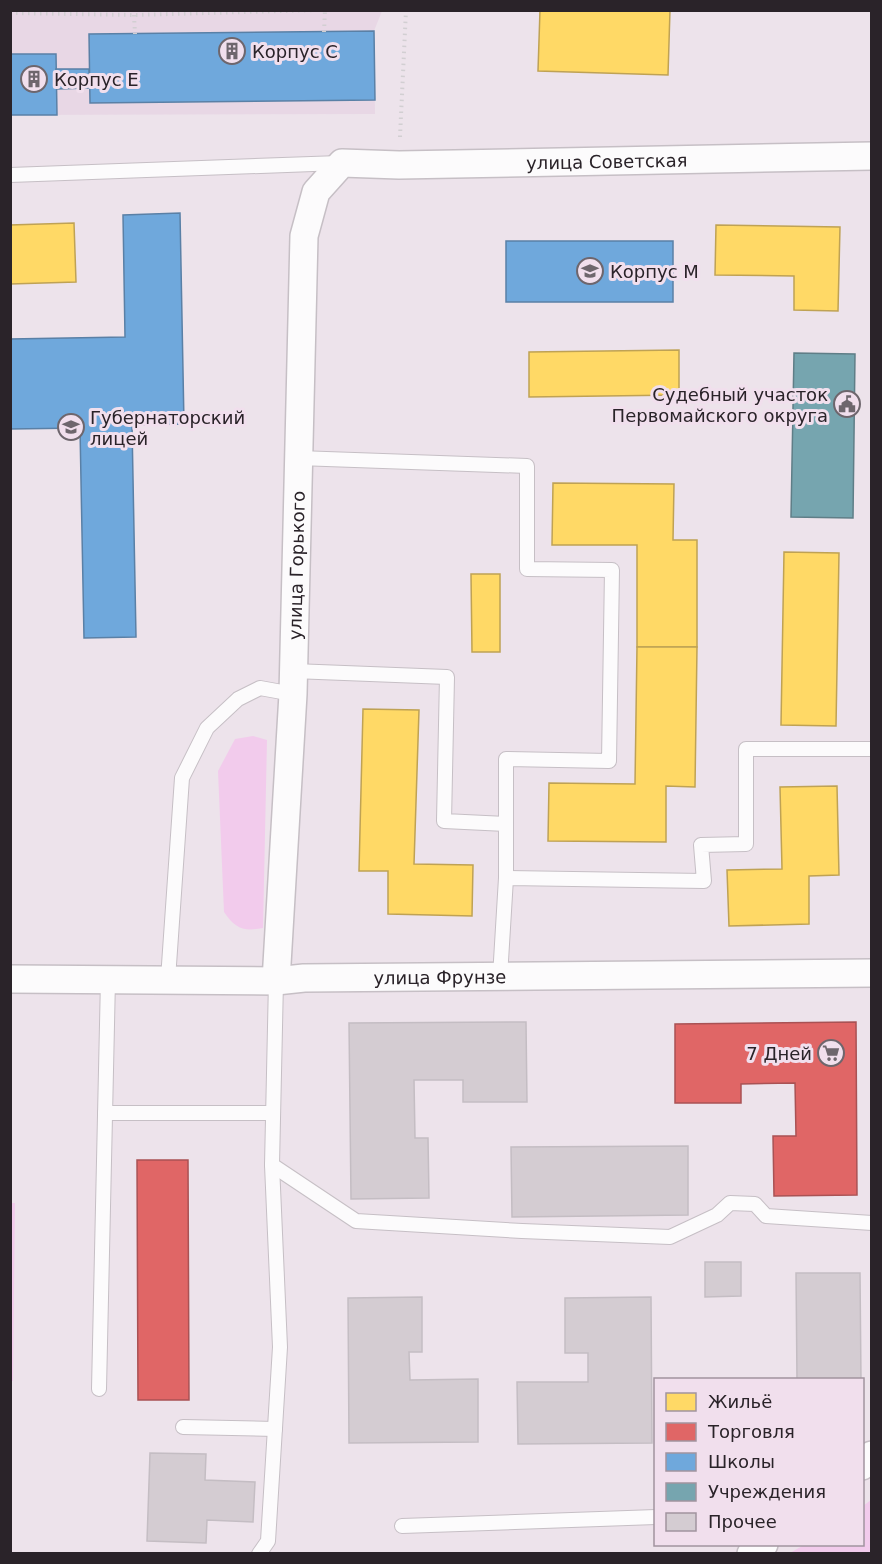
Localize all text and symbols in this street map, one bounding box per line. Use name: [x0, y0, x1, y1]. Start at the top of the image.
building icon: Корпус С: [217, 36, 247, 66]
place label: Корпус С: [252, 41, 338, 62]
building icon: Корпус Е: [19, 64, 49, 94]
place label: Корпус Е: [54, 69, 139, 90]
street label: улица Советская: [526, 149, 688, 173]
school or university icon: Корпус M: [575, 256, 605, 286]
place label: Корпус M: [610, 261, 699, 282]
place label: Судебный участок Первомайского округа: [612, 384, 828, 426]
public building icon: Судебный участок Первомайского округа: [832, 389, 862, 419]
place label: Губернаторский лицей: [90, 407, 245, 449]
school or university icon: Губернаторский лицей: [56, 412, 86, 442]
street label: улица Горького: [284, 491, 308, 640]
street label: улица Фрунзе: [373, 966, 506, 988]
supermarket icon: 7 Дней: [816, 1038, 846, 1068]
place label: 7 Дней: [746, 1043, 812, 1064]
legend: [654, 1378, 864, 1546]
text: Жильё: [708, 1391, 772, 1412]
text: Торговля: [707, 1421, 795, 1442]
text: Школы: [708, 1451, 775, 1472]
text: Учреждения: [708, 1481, 826, 1502]
text: Прочее: [708, 1511, 777, 1532]

